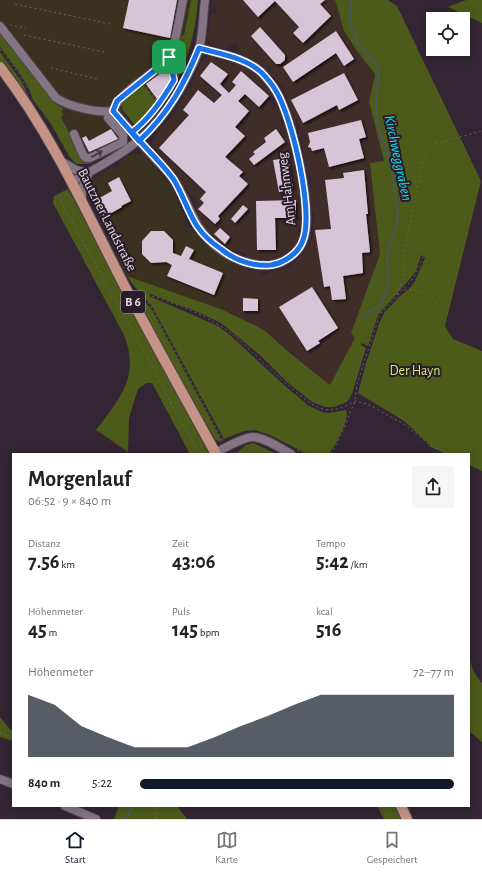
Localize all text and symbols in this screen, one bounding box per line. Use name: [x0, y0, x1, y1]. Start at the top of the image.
map controls: [426, 12, 470, 56]
button: locate: [426, 12, 470, 56]
pin: [152, 40, 186, 74]
icon: arrive: [158, 46, 180, 68]
water label: Kirchweggraben: [382, 114, 414, 202]
one-way arrow: [91, 150, 103, 158]
street label: Am Hahnweg: [276, 151, 298, 226]
street label: Bautzner Landstraße: [75, 166, 139, 274]
road number: B 6: [121, 291, 145, 313]
park label: Der Hayn: [389, 364, 441, 378]
button: share: [412, 466, 454, 508]
text: Morgenlauf: [28, 468, 131, 490]
text: 06:52 · 9 × 840 m: [28, 495, 111, 508]
text: Distanz: [28, 538, 61, 549]
text: Zeit: [172, 538, 189, 549]
text: Tempo: [316, 538, 346, 549]
text: 7.56: [28, 552, 60, 572]
text: 43:06: [172, 552, 215, 572]
text: 5:42: [316, 552, 349, 572]
text: km: [60, 559, 75, 570]
text: /km: [349, 559, 368, 570]
text: Höhenmeter: [28, 606, 83, 617]
text: Puls: [172, 606, 190, 617]
text: kcal: [316, 606, 333, 617]
text: 45: [28, 620, 47, 640]
text: 145: [172, 620, 198, 640]
text: 516: [316, 620, 342, 640]
text: m: [47, 627, 57, 638]
text: bpm: [198, 627, 220, 638]
text: Höhenmeter: [28, 666, 93, 679]
text: 72–77 m: [413, 666, 454, 679]
text: 840 m: [28, 777, 60, 790]
text: 5:22: [92, 777, 112, 790]
tab: Start: [64, 829, 86, 866]
tab: Karte: [215, 829, 238, 866]
tab: Gespeichert: [367, 829, 418, 866]

